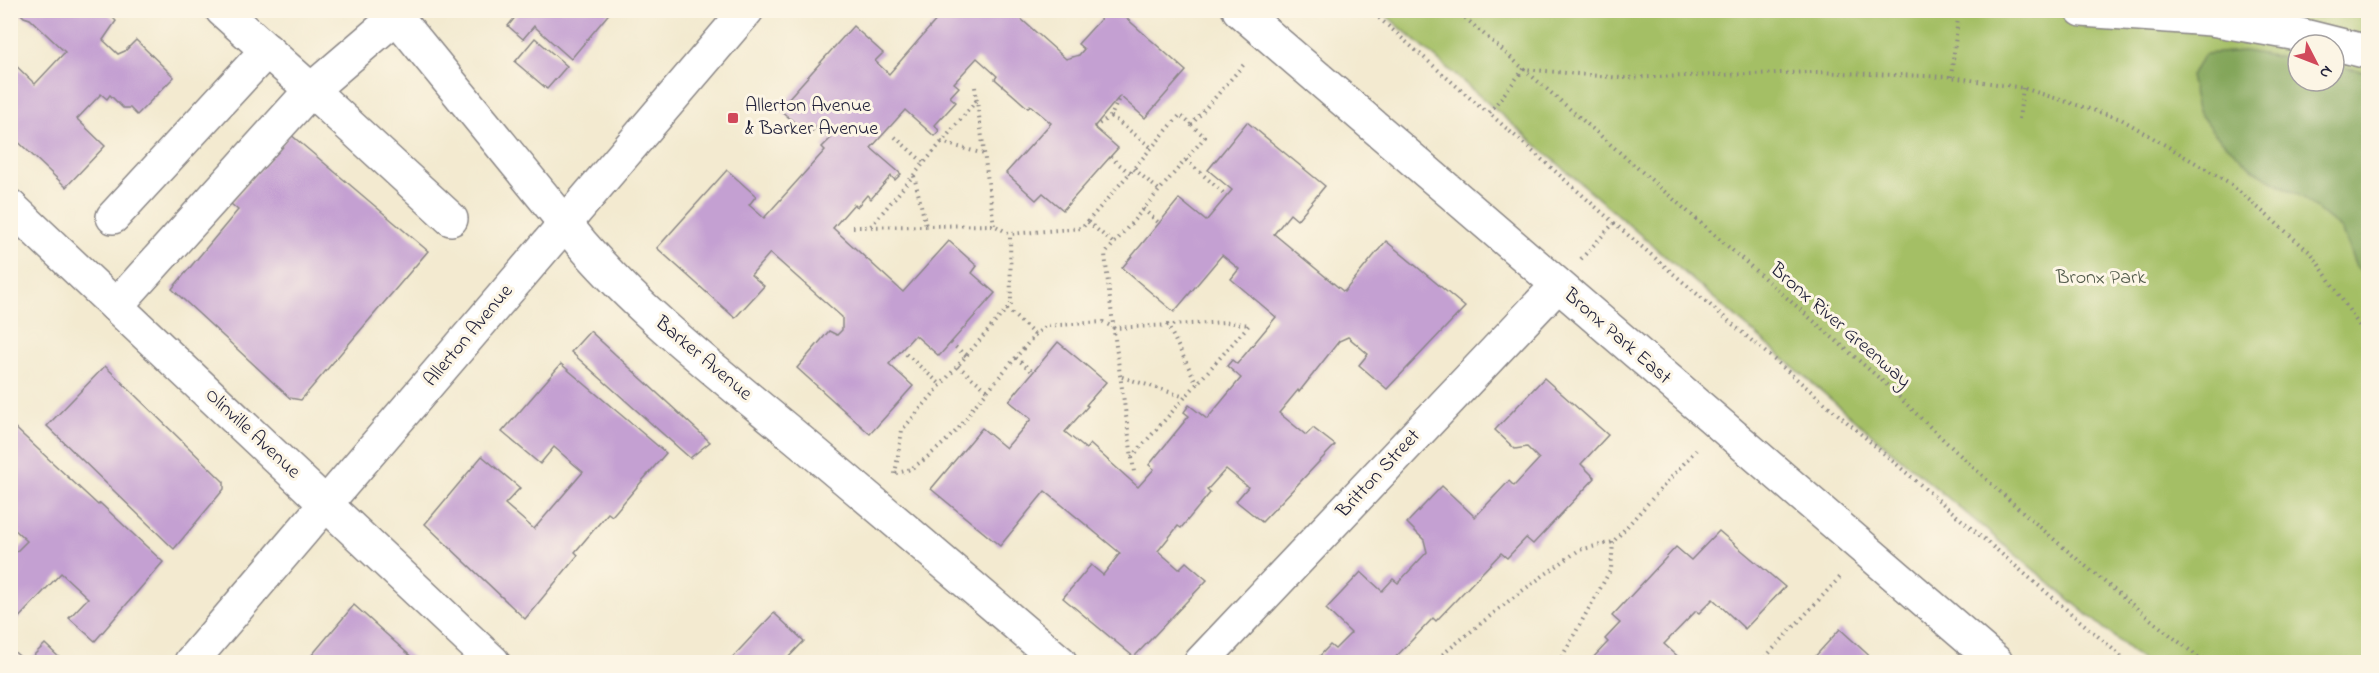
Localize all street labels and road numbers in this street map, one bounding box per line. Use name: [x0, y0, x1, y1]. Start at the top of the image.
street label: Bronx River Greenway: [1762, 256, 1917, 396]
street label: Allerton Avenue: [417, 278, 521, 394]
street label: Bronx Park East: [1556, 281, 1678, 392]
street label: Barker Avenue: [647, 309, 758, 408]
street label: Olinville Avenue: [198, 382, 306, 486]
street label: Britton Street: [1329, 423, 1428, 526]

